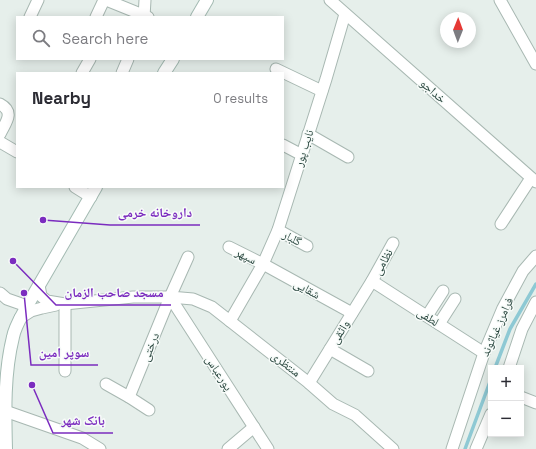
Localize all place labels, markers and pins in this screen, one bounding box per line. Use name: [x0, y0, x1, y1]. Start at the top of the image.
callout: داروخانه خرمی: [110, 200, 200, 225]
callout: مسجد صاحب الزمان: [56, 280, 171, 305]
callout: سوپر امین: [31, 340, 98, 365]
callout: بانک شهر: [53, 408, 113, 433]

